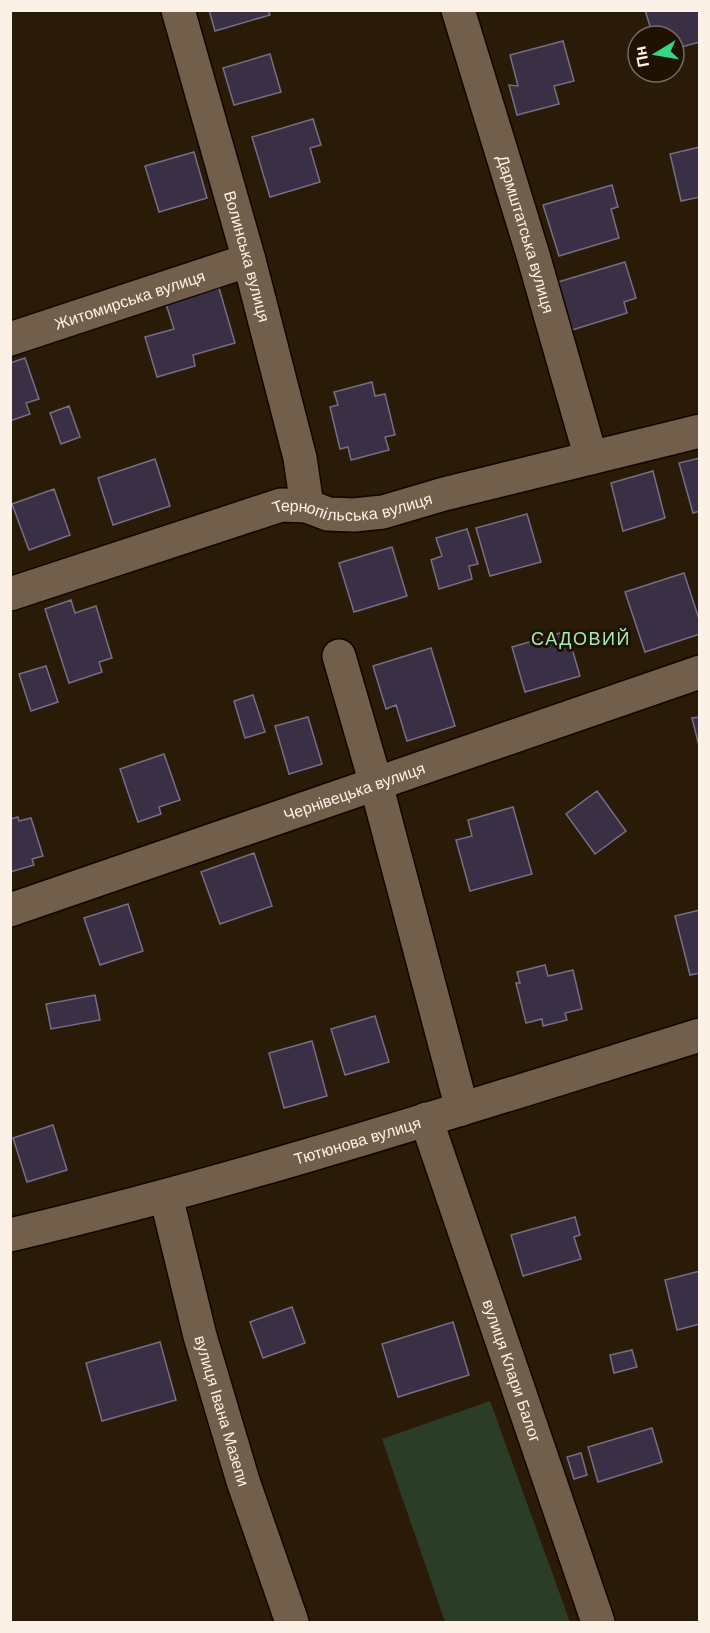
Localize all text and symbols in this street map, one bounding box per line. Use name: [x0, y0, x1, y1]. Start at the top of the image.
north arrow: [626, 24, 686, 84]
text: Пн: [631, 45, 652, 69]
street label: Дармштатська вулиця: [494, 153, 558, 315]
street label: Волинська вулиця: [221, 189, 273, 324]
street label: Житомирська вулиця: [52, 267, 207, 332]
street label: Тернопільська вулиця: [270, 489, 434, 524]
district label: САДОВИЙ: [531, 628, 631, 649]
street label: Чернівецька вулиця: [281, 759, 427, 824]
street label: Тютюнова вулиця: [292, 1114, 423, 1167]
street label: вулиця Клари Балог: [480, 1297, 544, 1445]
street label: вулиця Івана Мазепи: [192, 1333, 253, 1488]

